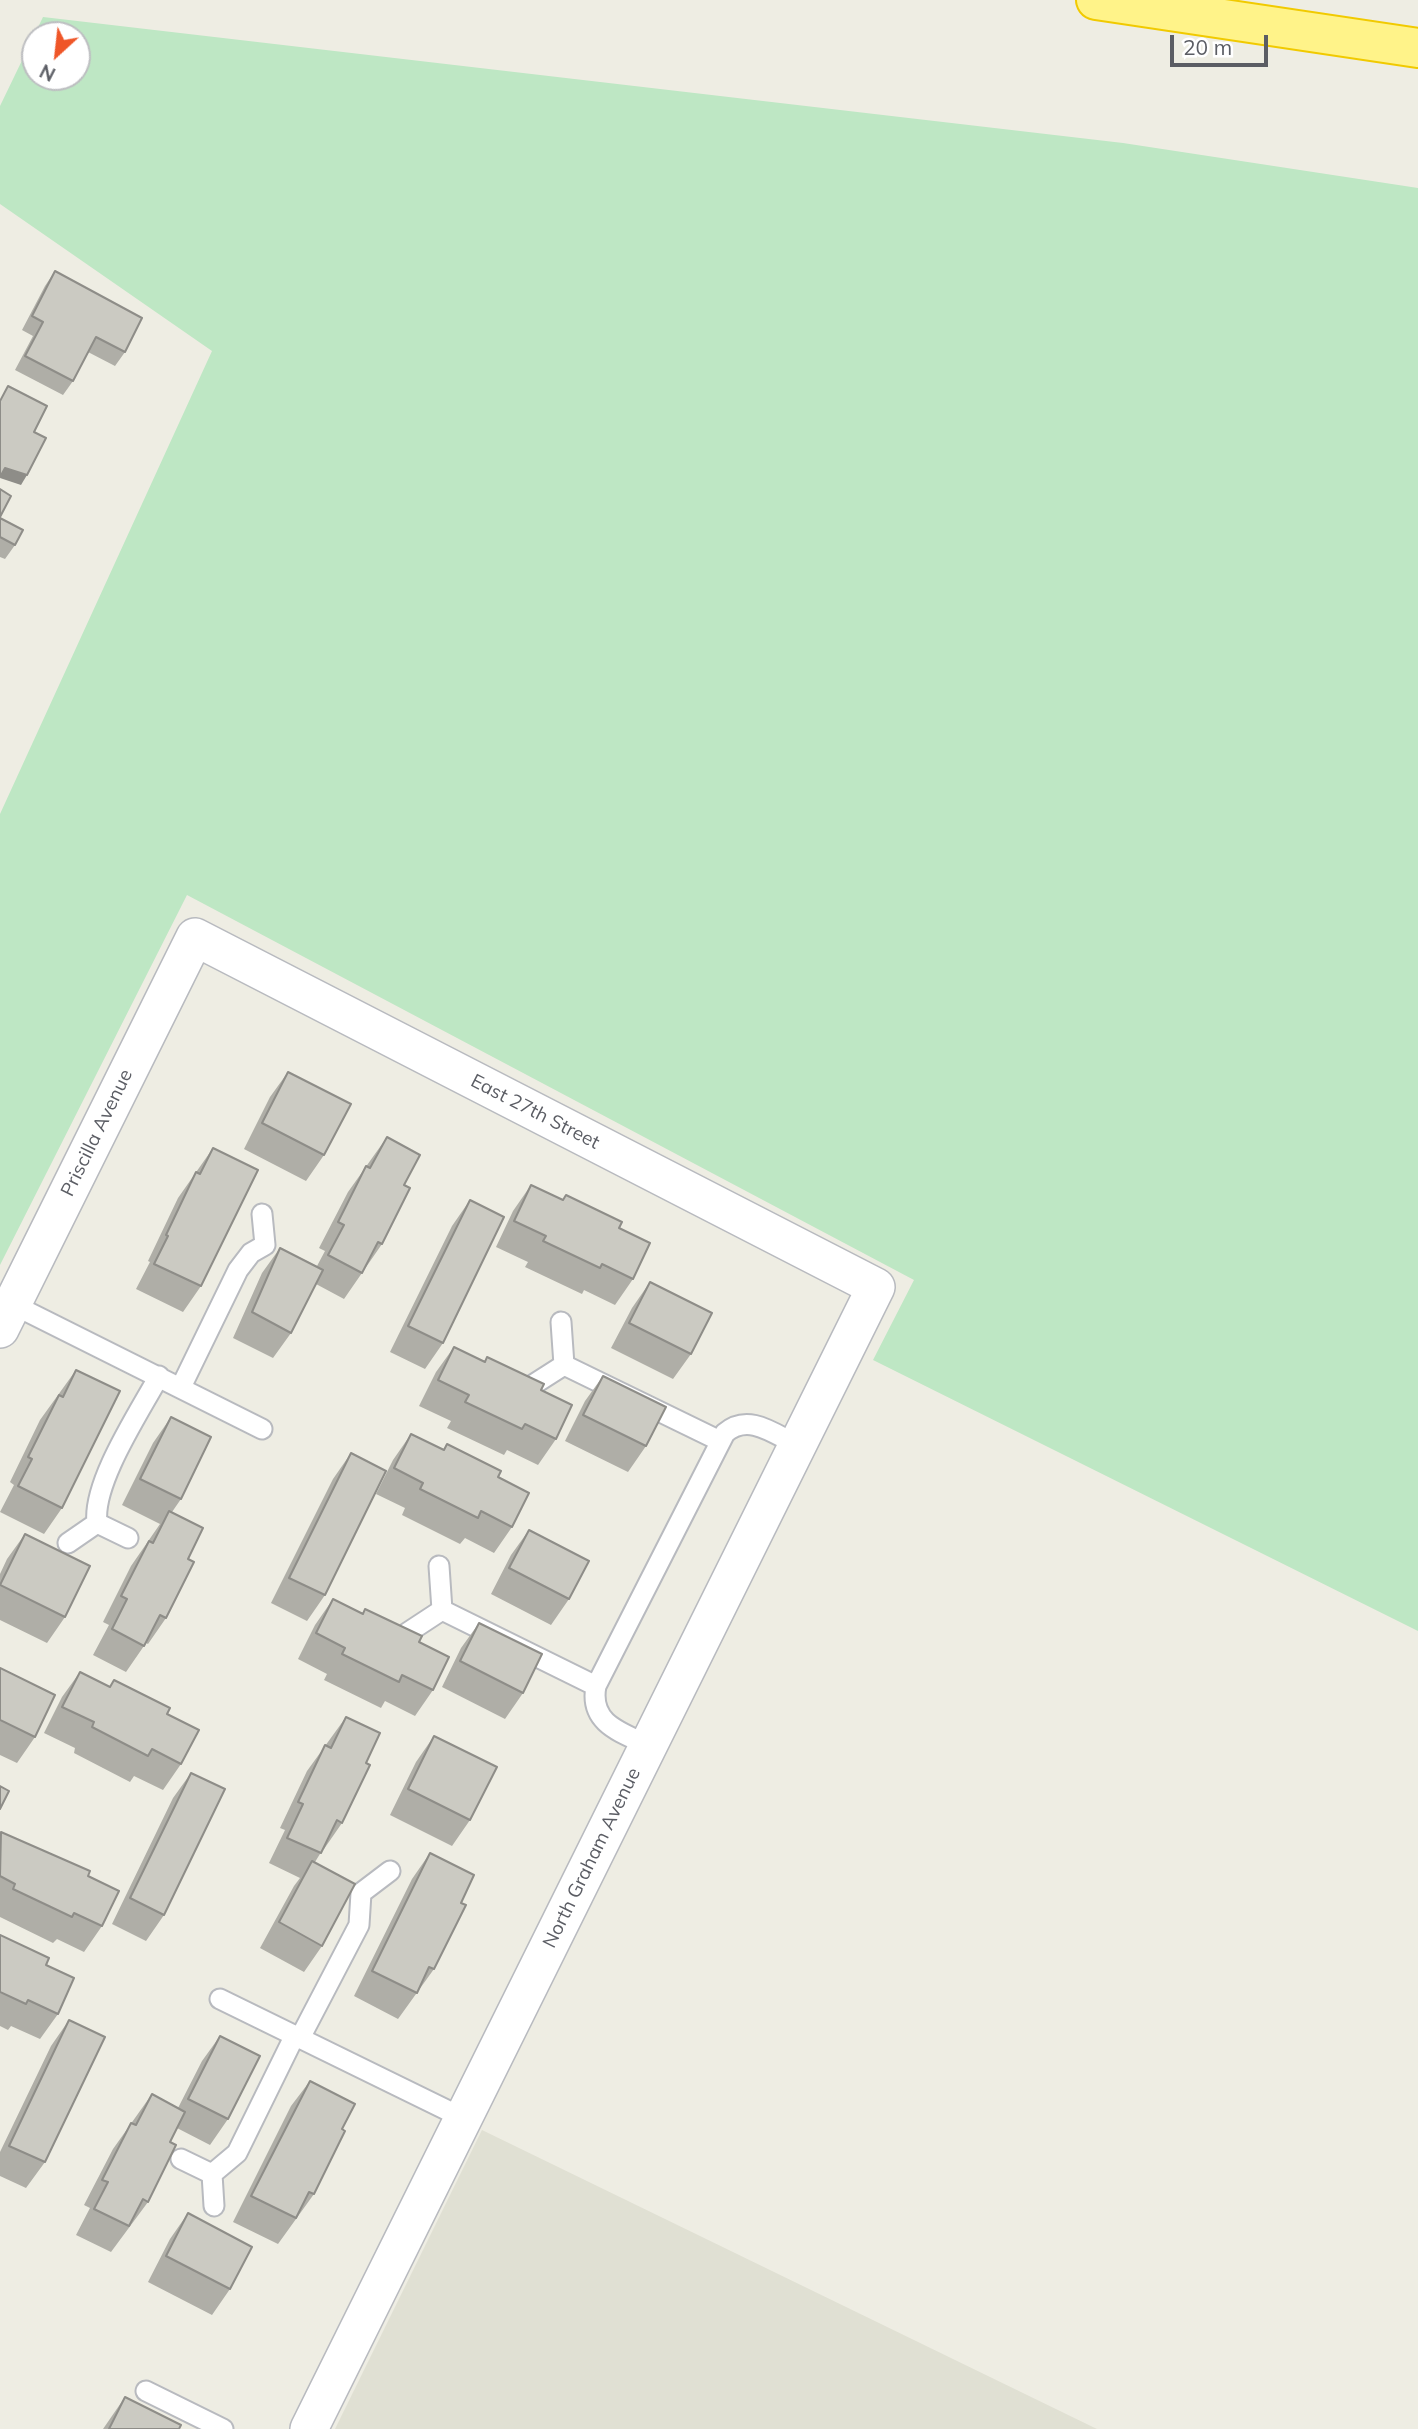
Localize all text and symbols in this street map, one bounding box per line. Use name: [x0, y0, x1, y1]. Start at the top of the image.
north arrow: [21, 21, 91, 91]
scale bar: [1173, 21, 1271, 65]
text: 20 m: [1183, 34, 1232, 60]
text: N: [36, 59, 59, 87]
street label: Priscilla Avenue: [56, 1066, 138, 1200]
street label: East 27th Street: [467, 1070, 603, 1154]
street label: North Graham Avenue: [538, 1764, 646, 1952]

